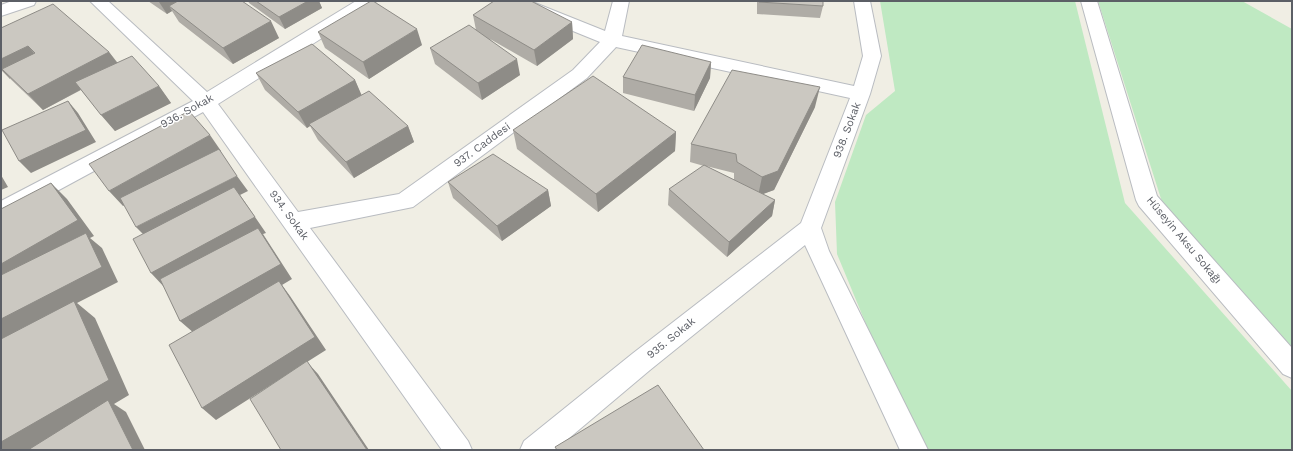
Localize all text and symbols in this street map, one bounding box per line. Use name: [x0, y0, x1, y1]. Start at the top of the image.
street label: 936. Sokak: [158, 91, 216, 131]
street label: 938. Sokak: [830, 100, 864, 160]
street label: 937. Caddesi: [451, 120, 513, 170]
street label: 934. Sokak: [267, 188, 311, 242]
street label: Hüseyin Aksu Sokağı: [1144, 194, 1224, 286]
street label: 935. Sokak: [644, 315, 698, 361]

